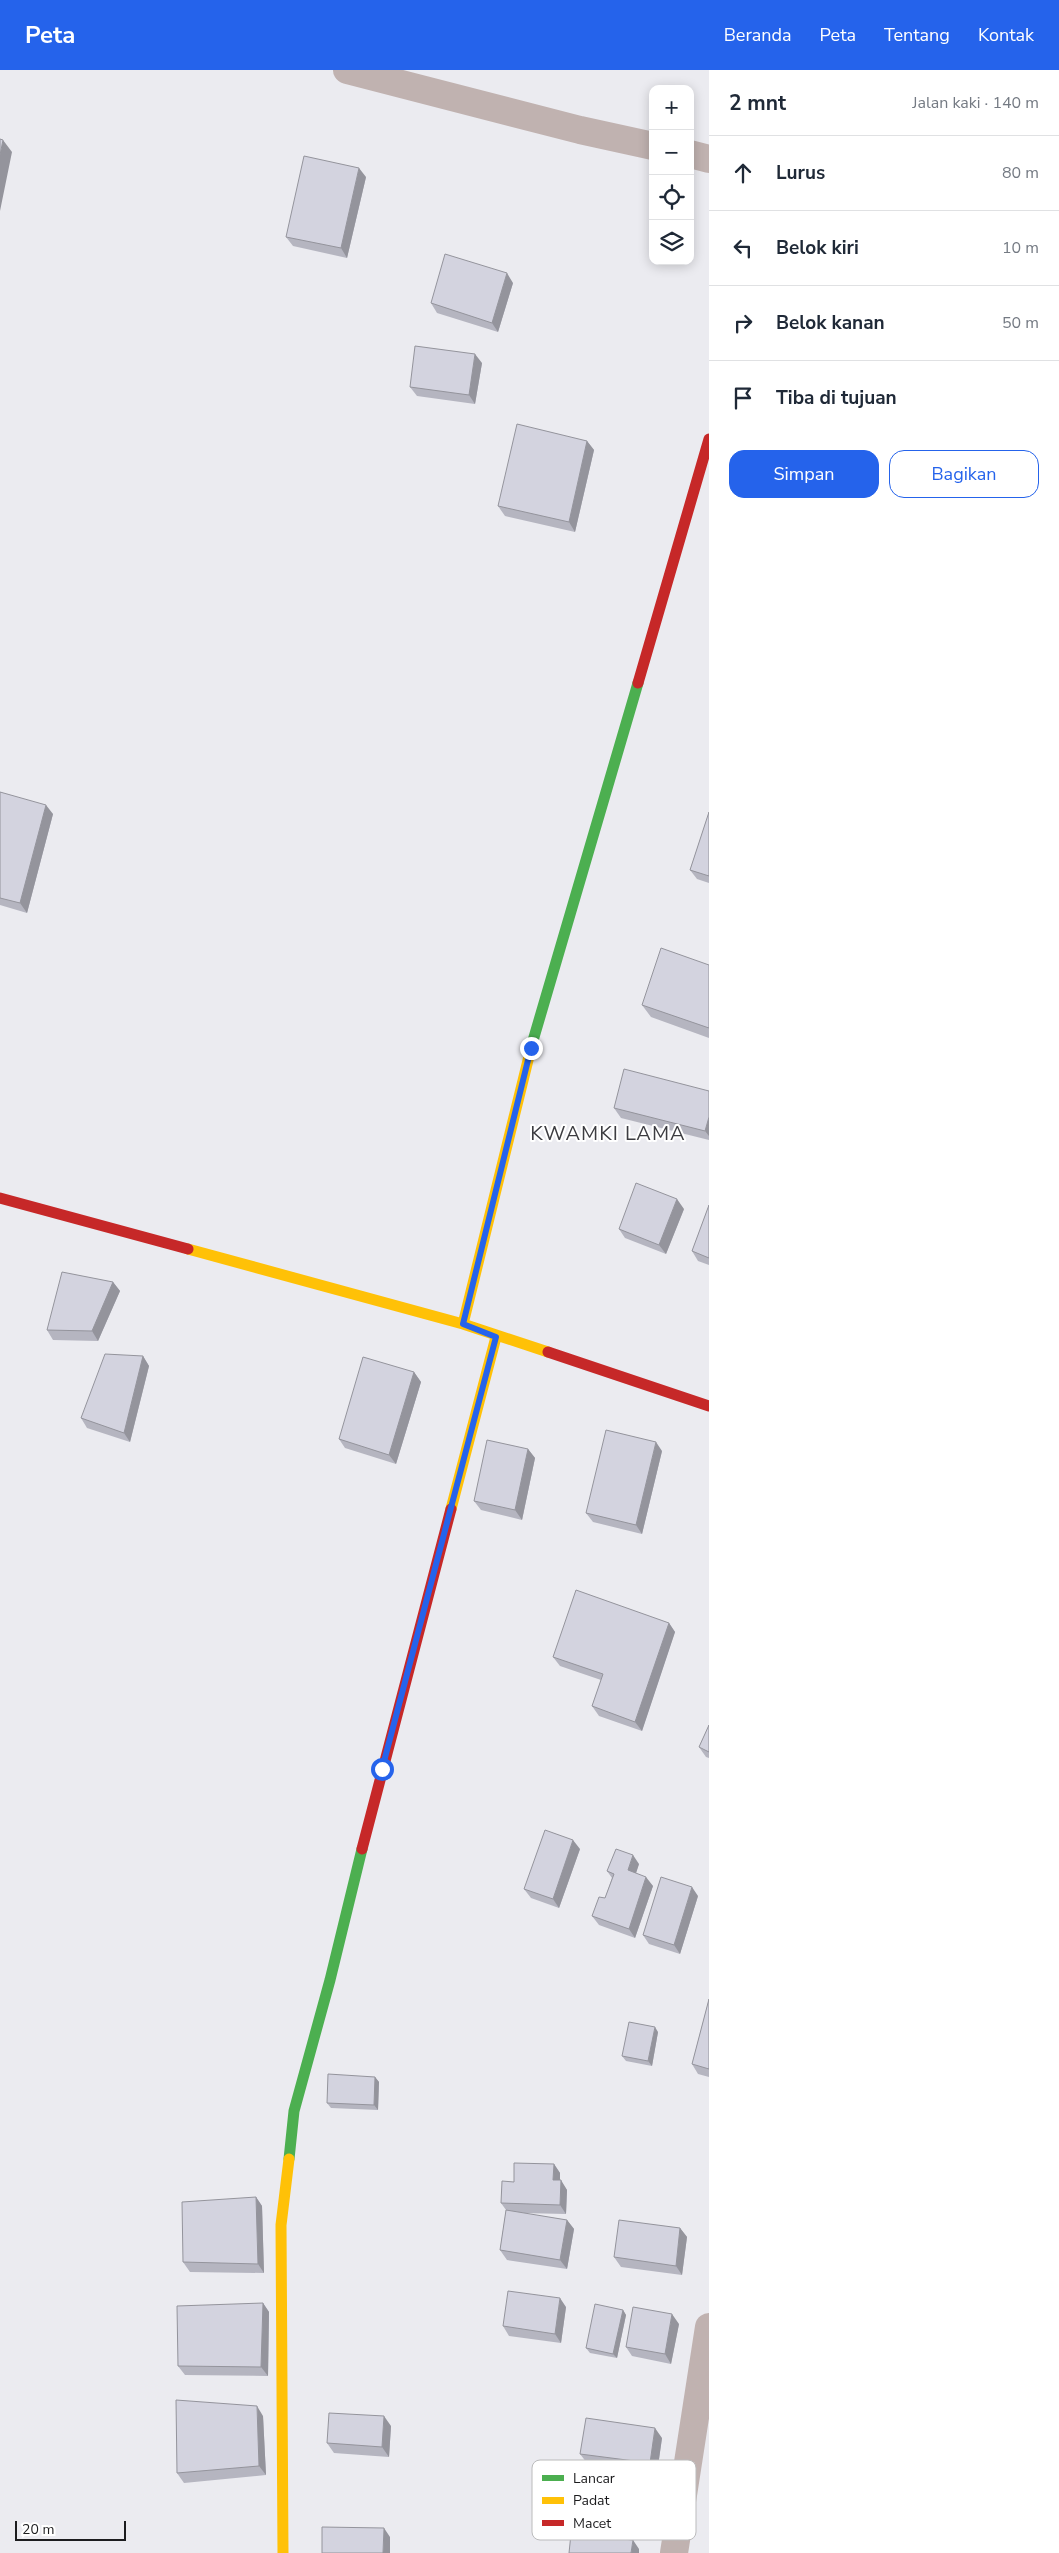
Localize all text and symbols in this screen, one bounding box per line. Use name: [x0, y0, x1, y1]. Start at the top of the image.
text: Peta: [25, 19, 75, 51]
text: Beranda: [724, 23, 792, 47]
text: Peta: [820, 23, 856, 47]
text: Tentang: [884, 23, 950, 47]
text: Kontak: [978, 23, 1034, 47]
map controls: [649, 85, 694, 265]
button: +: [649, 85, 694, 130]
text: 2 mnt: [729, 89, 786, 117]
text: Jalan kaki · 140 m: [912, 92, 1039, 114]
button: −: [649, 130, 694, 175]
icon: ahead: [729, 159, 757, 187]
text: Lurus: [776, 160, 825, 186]
text: 80 m: [1002, 162, 1039, 184]
button: locate: [649, 175, 694, 220]
button: layers: [649, 220, 694, 265]
icon: left: [729, 234, 757, 262]
text: Belok kiri: [776, 235, 859, 261]
text: 10 m: [1002, 237, 1039, 259]
icon: right: [729, 309, 757, 337]
text: Belok kanan: [776, 310, 885, 336]
text: 50 m: [1002, 312, 1039, 334]
icon: arrive: [729, 384, 757, 412]
text: Tiba di tujuan: [776, 385, 897, 411]
button: Simpan: [729, 450, 879, 498]
button: Bagikan: [889, 450, 1039, 498]
route end: [520, 1037, 543, 1060]
district label: KWAMKI LAMA: [530, 1120, 686, 1147]
route start: [371, 1758, 394, 1781]
legend: [532, 2460, 696, 2540]
text: Lancar: [573, 2469, 615, 2488]
text: Padat: [573, 2491, 610, 2510]
text: Macet: [573, 2514, 611, 2533]
scale bar: [15, 2518, 126, 2541]
text: 20 m: [22, 2520, 54, 2539]

